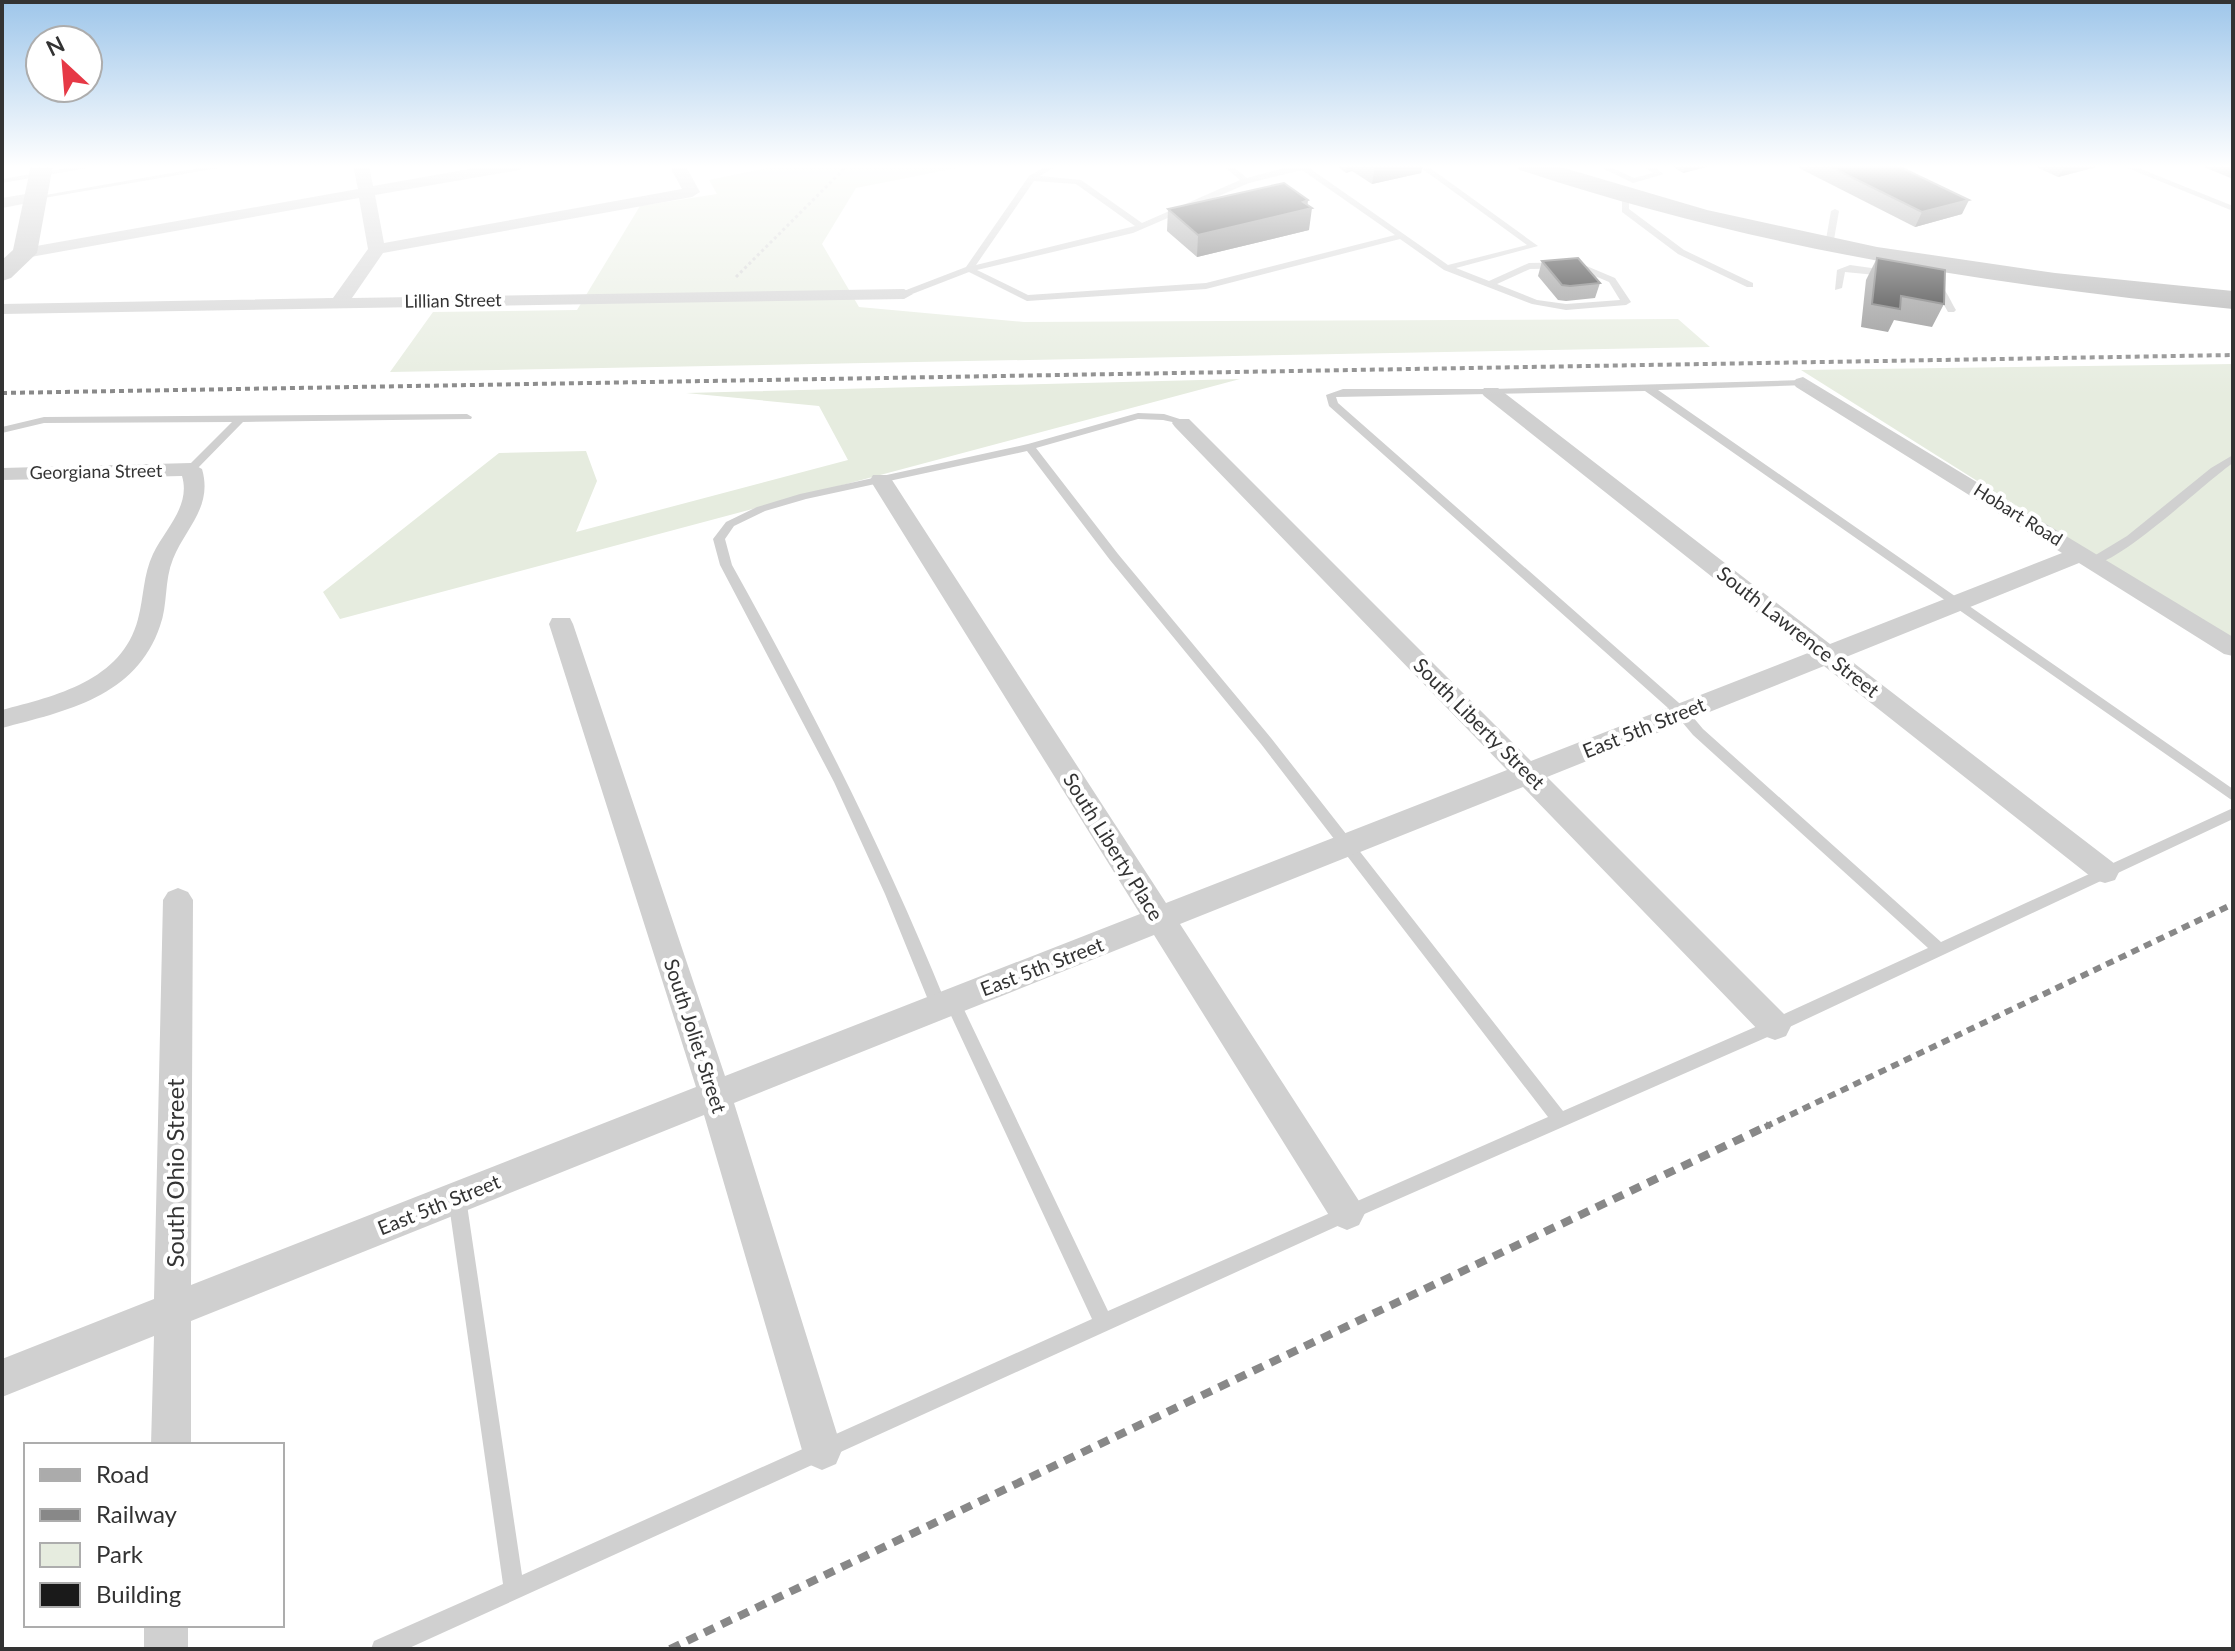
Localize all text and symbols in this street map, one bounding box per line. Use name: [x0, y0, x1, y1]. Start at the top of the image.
north arrow: [24, 24, 104, 104]
text: N: [41, 30, 69, 61]
street label: Lillian Street: [404, 288, 502, 312]
street label: Georgiana Street: [29, 459, 163, 483]
street label: Hobart Road: [1970, 478, 2067, 550]
street label: South Lawrence Street: [1713, 561, 1884, 702]
street label: South Liberty Street: [1409, 653, 1550, 794]
street label: East 5th Street: [1579, 692, 1708, 763]
street label: South Liberty Place: [1059, 768, 1169, 925]
street label: East 5th Street: [977, 932, 1107, 1001]
street label: South Joliet Street: [660, 956, 732, 1116]
street label: South Ohio Street: [160, 1078, 189, 1268]
street label: East 5th Street: [374, 1169, 503, 1240]
legend: [24, 1443, 284, 1627]
text: Road: [96, 1459, 149, 1488]
text: Railway: [96, 1499, 178, 1528]
text: Park: [96, 1539, 144, 1568]
text: Building: [96, 1579, 181, 1608]

